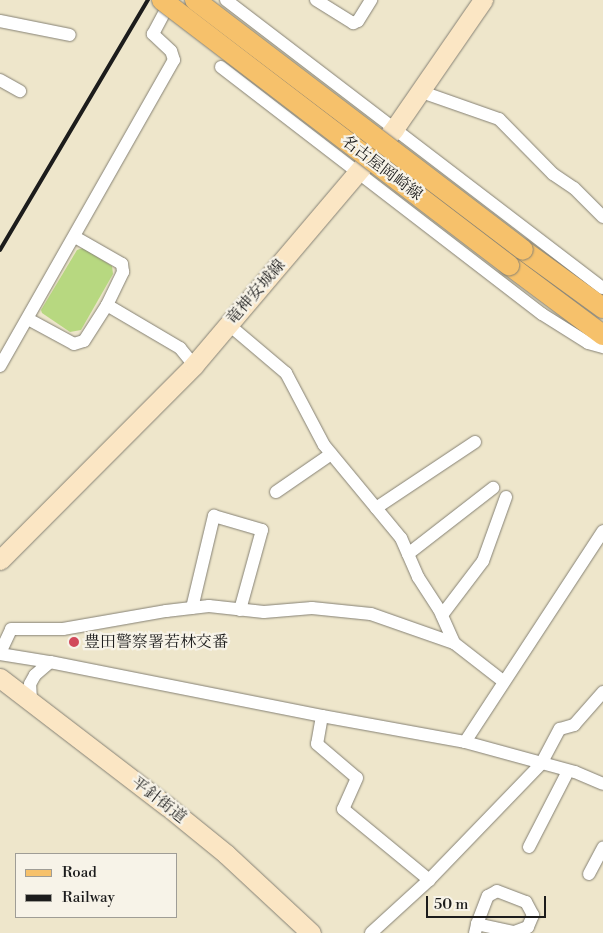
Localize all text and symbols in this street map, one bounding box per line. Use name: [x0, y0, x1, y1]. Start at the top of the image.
street label: 名古屋岡崎線: [338, 131, 426, 205]
street label: 竜神安城線: [223, 256, 289, 328]
place label: 豊田警察署若林交番: [84, 632, 228, 652]
marker: 豊田警察署若林交番: [68, 636, 80, 648]
street label: 平針街道: [128, 773, 190, 827]
legend: [15, 853, 178, 918]
text: Road: [62, 863, 97, 882]
scale bar: [428, 886, 548, 918]
text: Railway: [62, 888, 115, 907]
text: 50 m: [434, 895, 468, 914]

